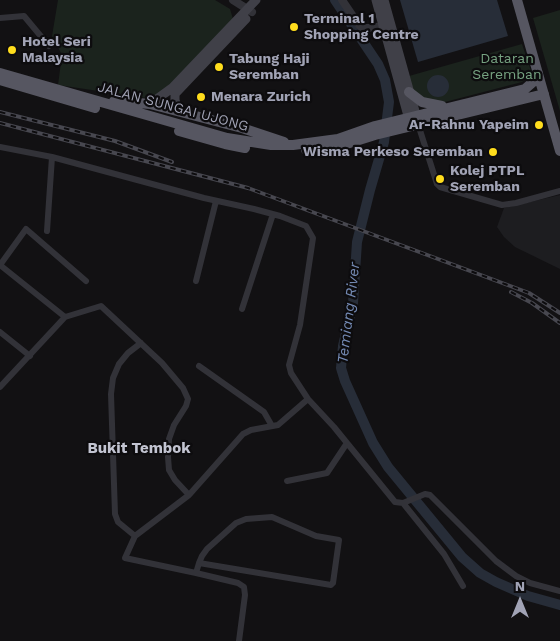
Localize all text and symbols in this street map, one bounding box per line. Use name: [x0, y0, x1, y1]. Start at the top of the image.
place label: Terminal 1 Shopping Centre: [304, 11, 419, 44]
marker: Terminal 1 Shopping Centre: [288, 21, 300, 33]
place label: Hotel Seri Malaysia: [22, 34, 91, 66]
marker: Hotel Seri Malaysia: [6, 44, 18, 56]
place label: Tabung Haji Seremban: [229, 51, 310, 84]
park label: Dataran Seremban: [472, 51, 542, 84]
marker: Tabung Haji Seremban: [213, 61, 225, 73]
street label: JALAN SUNGAI UJONG: [96, 79, 250, 135]
place label: Menara Zurich: [211, 89, 311, 105]
marker: Menara Zurich: [195, 91, 207, 103]
place label: Ar-Rahnu Yapeim: [409, 117, 529, 133]
marker: Ar-Rahnu Yapeim: [533, 119, 545, 131]
place label: Wisma Perkeso Seremban: [303, 144, 483, 160]
marker: Wisma Perkeso Seremban: [487, 146, 499, 158]
place label: Kolej PTPL Seremban: [450, 163, 524, 196]
marker: Kolej PTPL Seremban: [434, 173, 446, 185]
water label: Temiang River: [334, 261, 364, 365]
district label: Bukit Tembok: [87, 440, 191, 458]
north arrow: [495, 576, 545, 626]
text: N: [515, 578, 525, 594]

